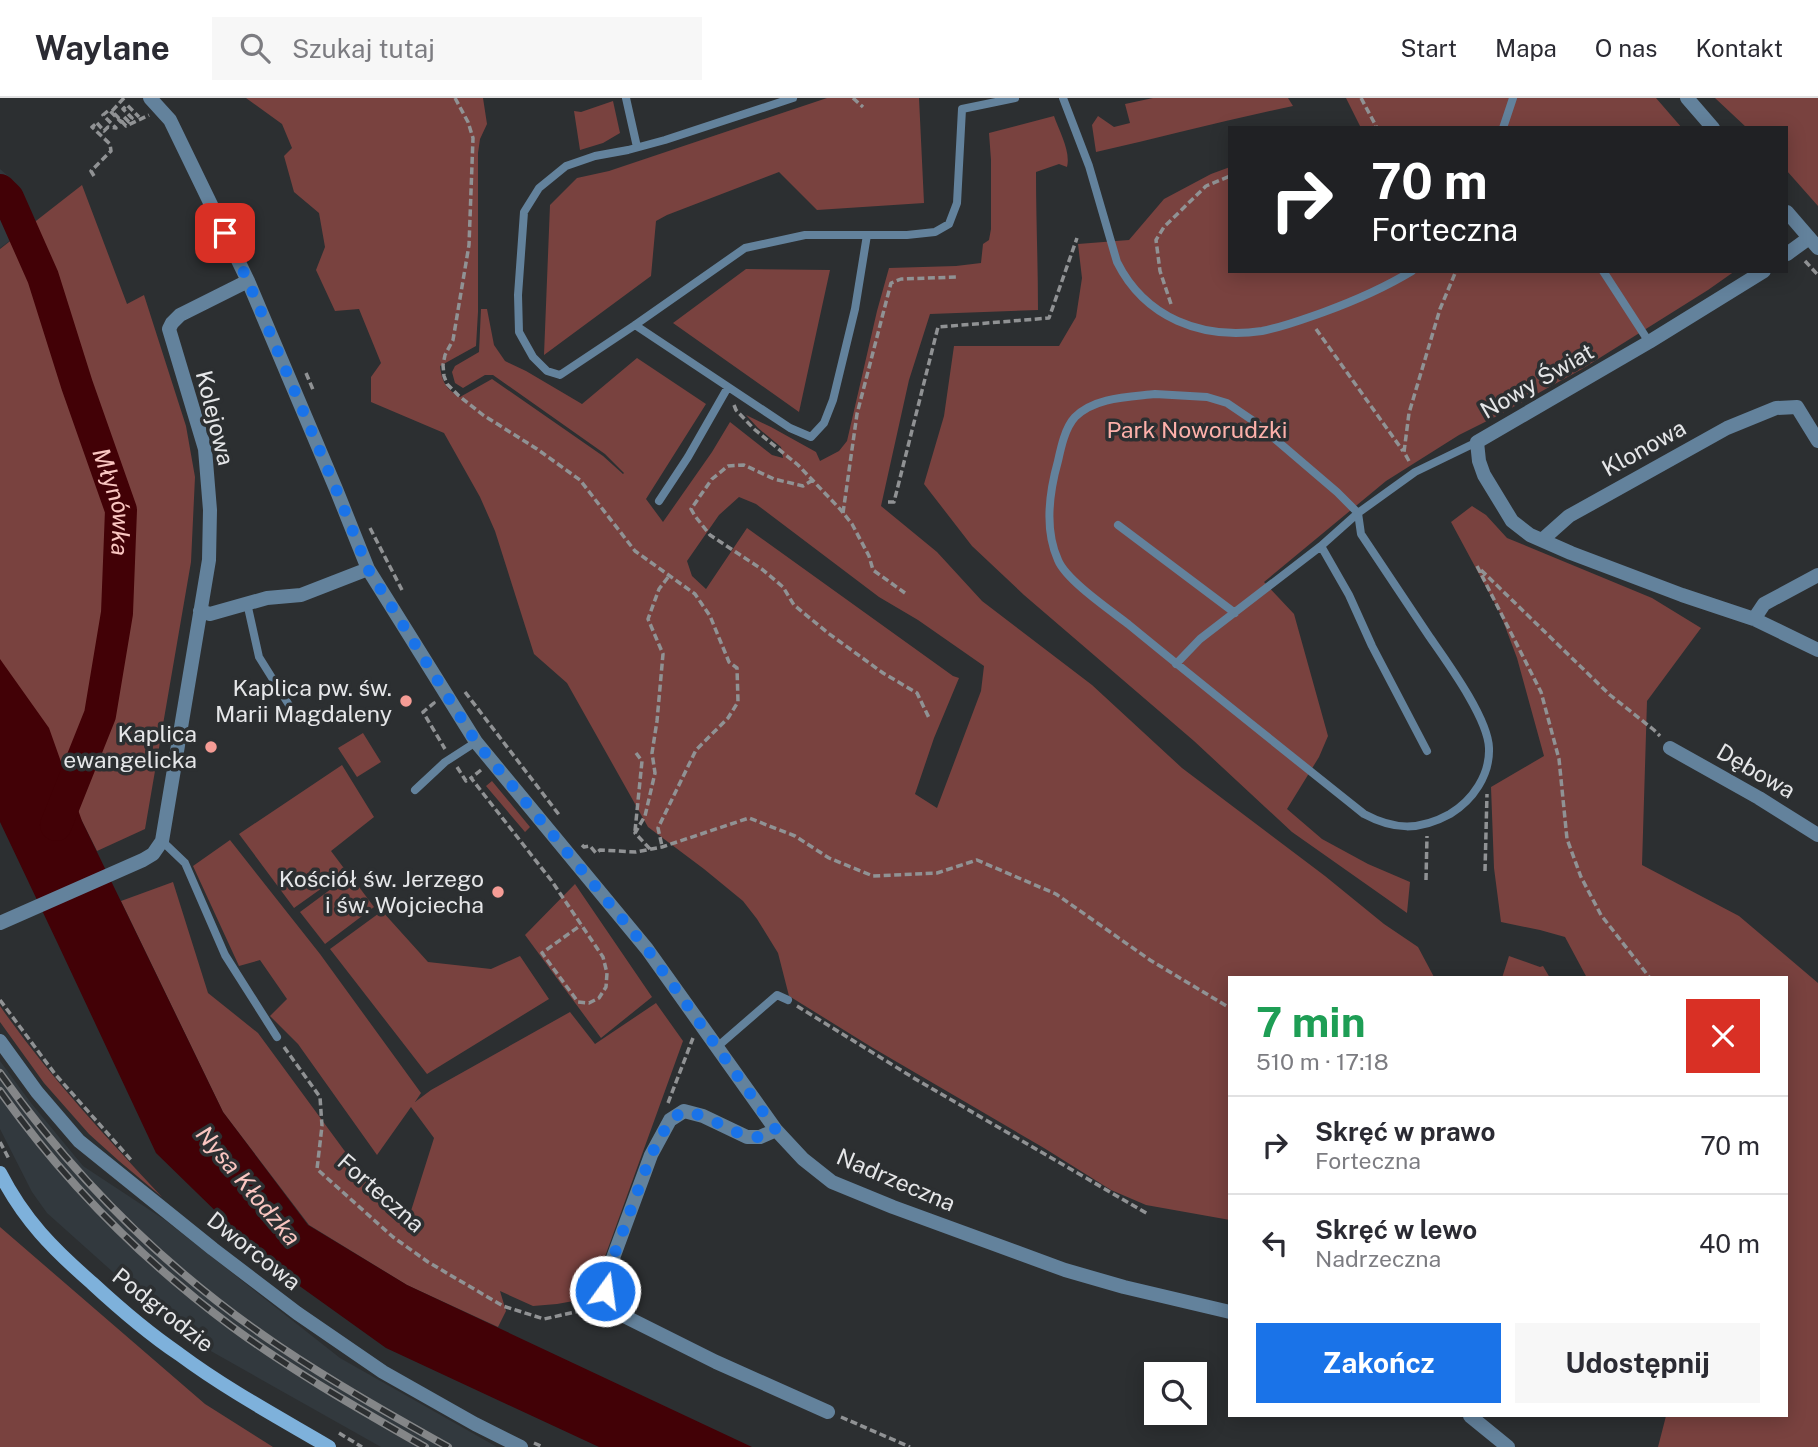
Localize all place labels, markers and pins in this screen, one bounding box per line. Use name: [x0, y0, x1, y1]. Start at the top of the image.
pin: [195, 203, 255, 263]
place label: Kaplica pw. św. Marii Magdaleny: [215, 674, 392, 727]
marker: Kaplica pw. św. Marii Magdaleny: [398, 693, 414, 709]
place label: Kaplica ewangelicka: [63, 720, 197, 773]
marker: Kaplica ewangelicka: [203, 739, 219, 755]
place label: Kościół św. Jerzego i św. Wojciecha: [279, 865, 484, 918]
marker: Kościół św. Jerzego i św. Wojciecha: [490, 884, 506, 900]

